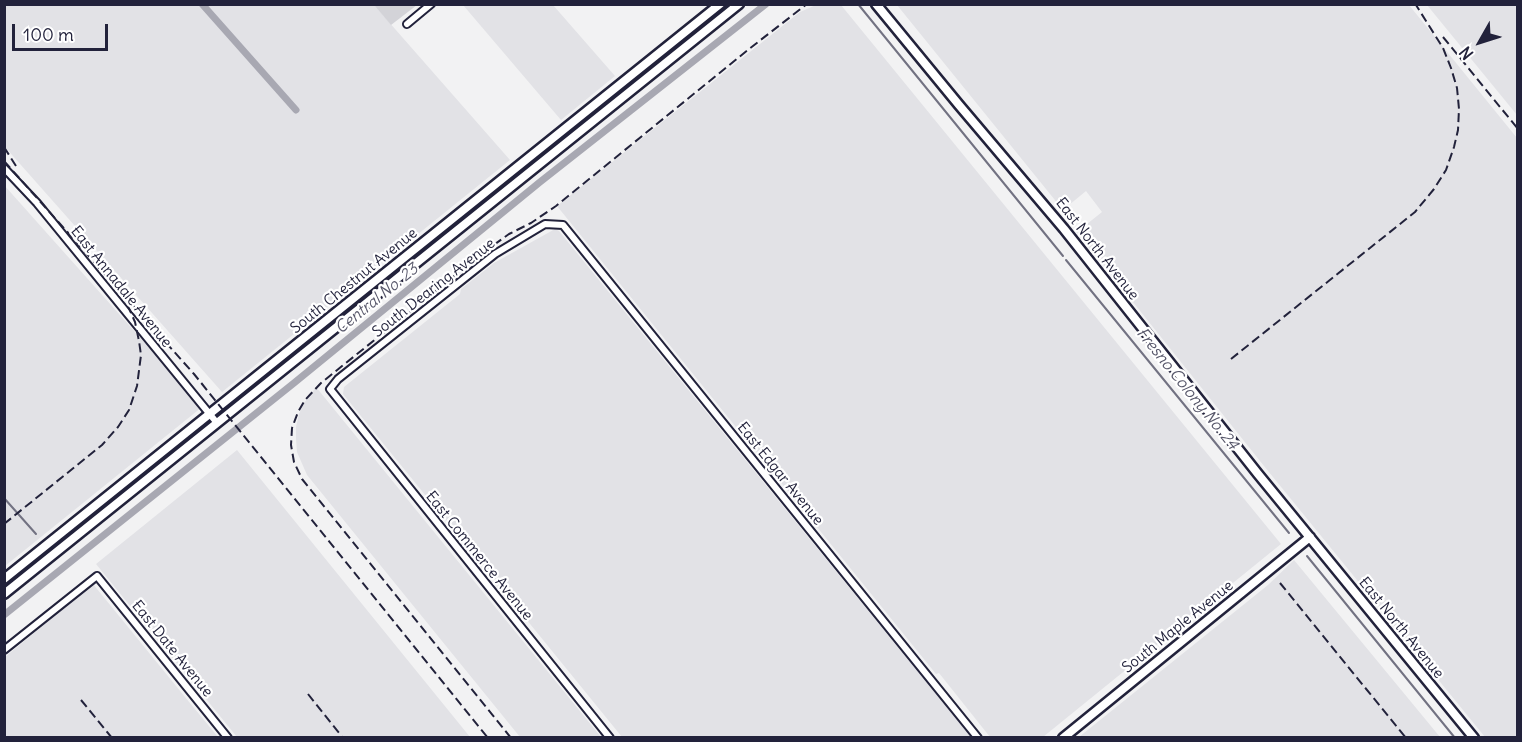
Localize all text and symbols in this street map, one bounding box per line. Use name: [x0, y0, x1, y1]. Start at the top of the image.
scale bar: [15, 12, 111, 50]
north arrow: [1450, 12, 1510, 72]
text: 100 m: [23, 23, 74, 46]
text: N: [1455, 43, 1477, 64]
street label: East North Avenue: [1051, 194, 1143, 304]
street label: East Annadale Avenue: [67, 223, 175, 351]
street label: South Chestnut Avenue: [287, 224, 421, 338]
street label: South Dearing Avenue: [369, 235, 499, 341]
water label: Central No. 23: [332, 260, 422, 338]
water label: Fresno Colony No. 24: [1132, 324, 1242, 454]
street label: East Edgar Avenue: [733, 419, 827, 529]
street label: East Commerce Avenue: [422, 488, 536, 624]
street label: East North Avenue: [1355, 574, 1447, 682]
street label: South Maple Avenue: [1119, 577, 1237, 677]
street label: East Date Avenue: [128, 597, 216, 701]

